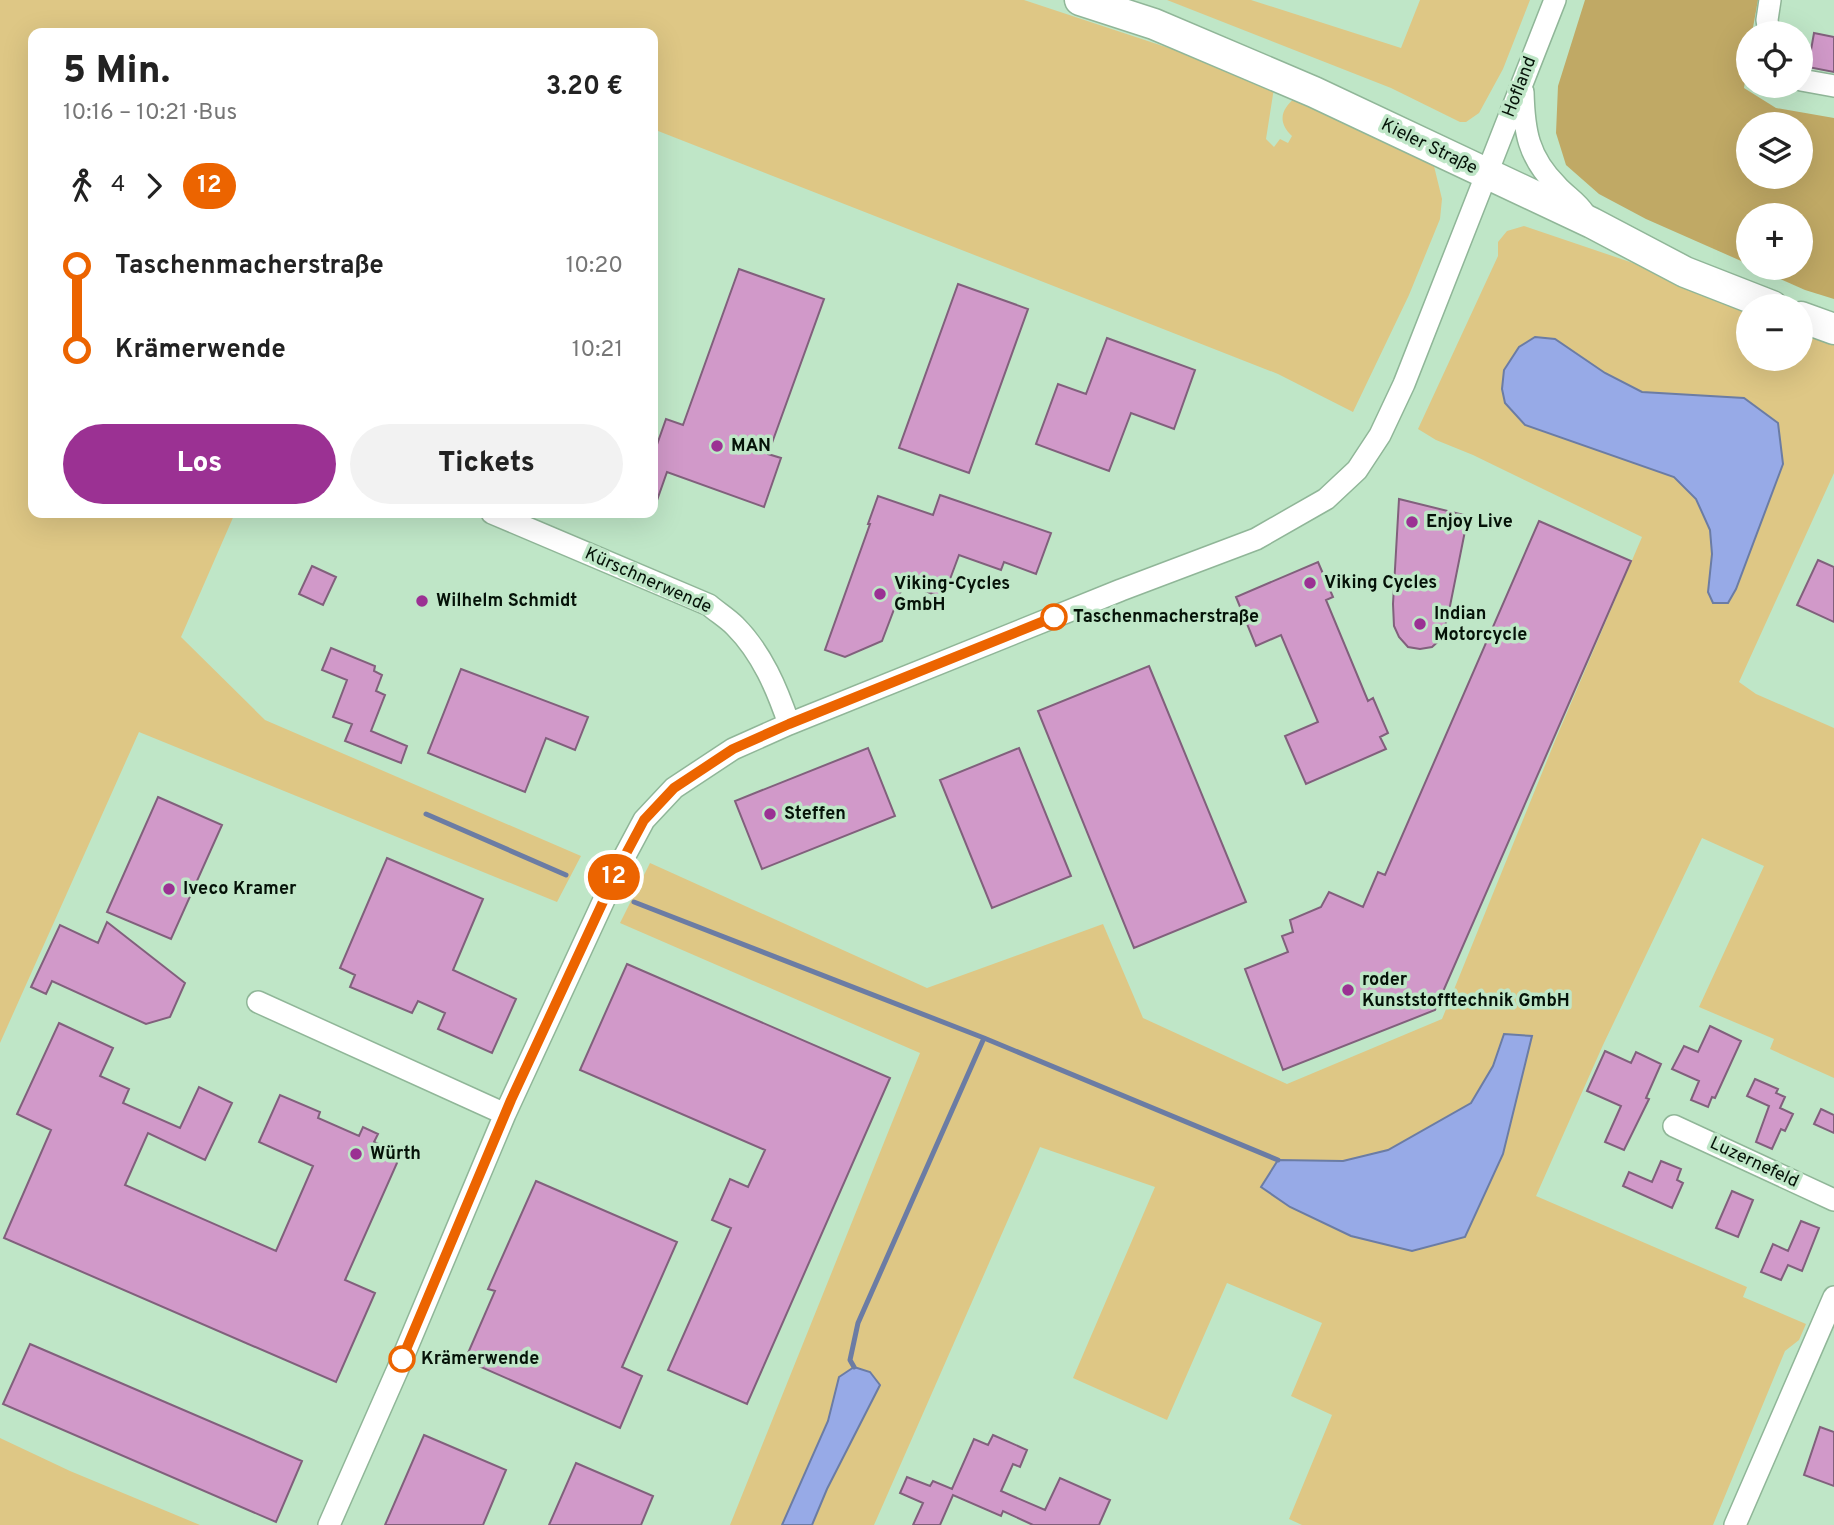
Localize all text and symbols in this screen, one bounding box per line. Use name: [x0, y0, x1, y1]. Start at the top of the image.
map controls: [1736, 21, 1813, 371]
button: locate: [1736, 21, 1813, 98]
text: 5 Min.: [63, 48, 170, 97]
street label: Hofland: [1498, 53, 1542, 121]
text: 3.20 €: [546, 71, 623, 104]
text: 10:16 – 10:21 · Bus: [63, 99, 237, 128]
button: layers: [1736, 112, 1813, 189]
street label: Kieler Straße: [1377, 114, 1481, 180]
icon: walk: [63, 167, 101, 205]
icon: forward: [135, 167, 173, 205]
text: 4: [111, 171, 125, 200]
text: 12: [197, 171, 222, 201]
button: +: [1736, 203, 1813, 280]
text: Taschenmacherstraße: [115, 250, 384, 283]
text: 10:20: [566, 252, 623, 281]
button: −: [1736, 294, 1813, 371]
text: Krämerwende: [115, 334, 286, 367]
text: 10:21: [572, 336, 623, 365]
button: Los: [63, 424, 336, 504]
button: Tickets: [350, 424, 623, 504]
place label: MAN: [731, 435, 771, 458]
marker: MAN: [709, 438, 725, 454]
place label: Enjoy Live: [1426, 511, 1513, 534]
marker: Enjoy Live: [1404, 514, 1420, 530]
street label: Kürschnerwende: [581, 543, 715, 619]
place label: Viking Cycles: [1324, 572, 1437, 595]
place label: Viking-Cycles GmbH: [894, 573, 1010, 617]
marker: Viking Cycles: [1302, 575, 1318, 591]
marker: Viking-Cycles GmbH: [872, 586, 888, 602]
place label: Wilhelm Schmidt: [436, 590, 577, 613]
marker: Wilhelm Schmidt: [414, 593, 430, 609]
place label: Indian Motorcycle: [1434, 603, 1527, 647]
marker: Taschenmacherstraße: [1041, 604, 1067, 630]
place label: Taschenmacherstraße: [1073, 606, 1259, 629]
marker: Indian Motorcycle: [1412, 616, 1428, 632]
place label: Steffen: [784, 803, 846, 826]
marker: Steffen: [762, 806, 778, 822]
line badge: 12: [582, 854, 646, 900]
text: 12: [602, 862, 626, 892]
place label: Iveco Kramer: [183, 878, 297, 901]
marker: Iveco Kramer: [161, 881, 177, 897]
place label: roder Kunststofftechnik GmbH: [1362, 969, 1570, 1013]
marker: roder Kunststofftechnik GmbH: [1340, 982, 1356, 998]
street label: Luzernefeld: [1706, 1132, 1802, 1194]
place label: Würth: [370, 1143, 421, 1166]
marker: Würth: [348, 1146, 364, 1162]
marker: Krämerwende: [389, 1346, 415, 1372]
place label: Krämerwende: [421, 1348, 539, 1371]

